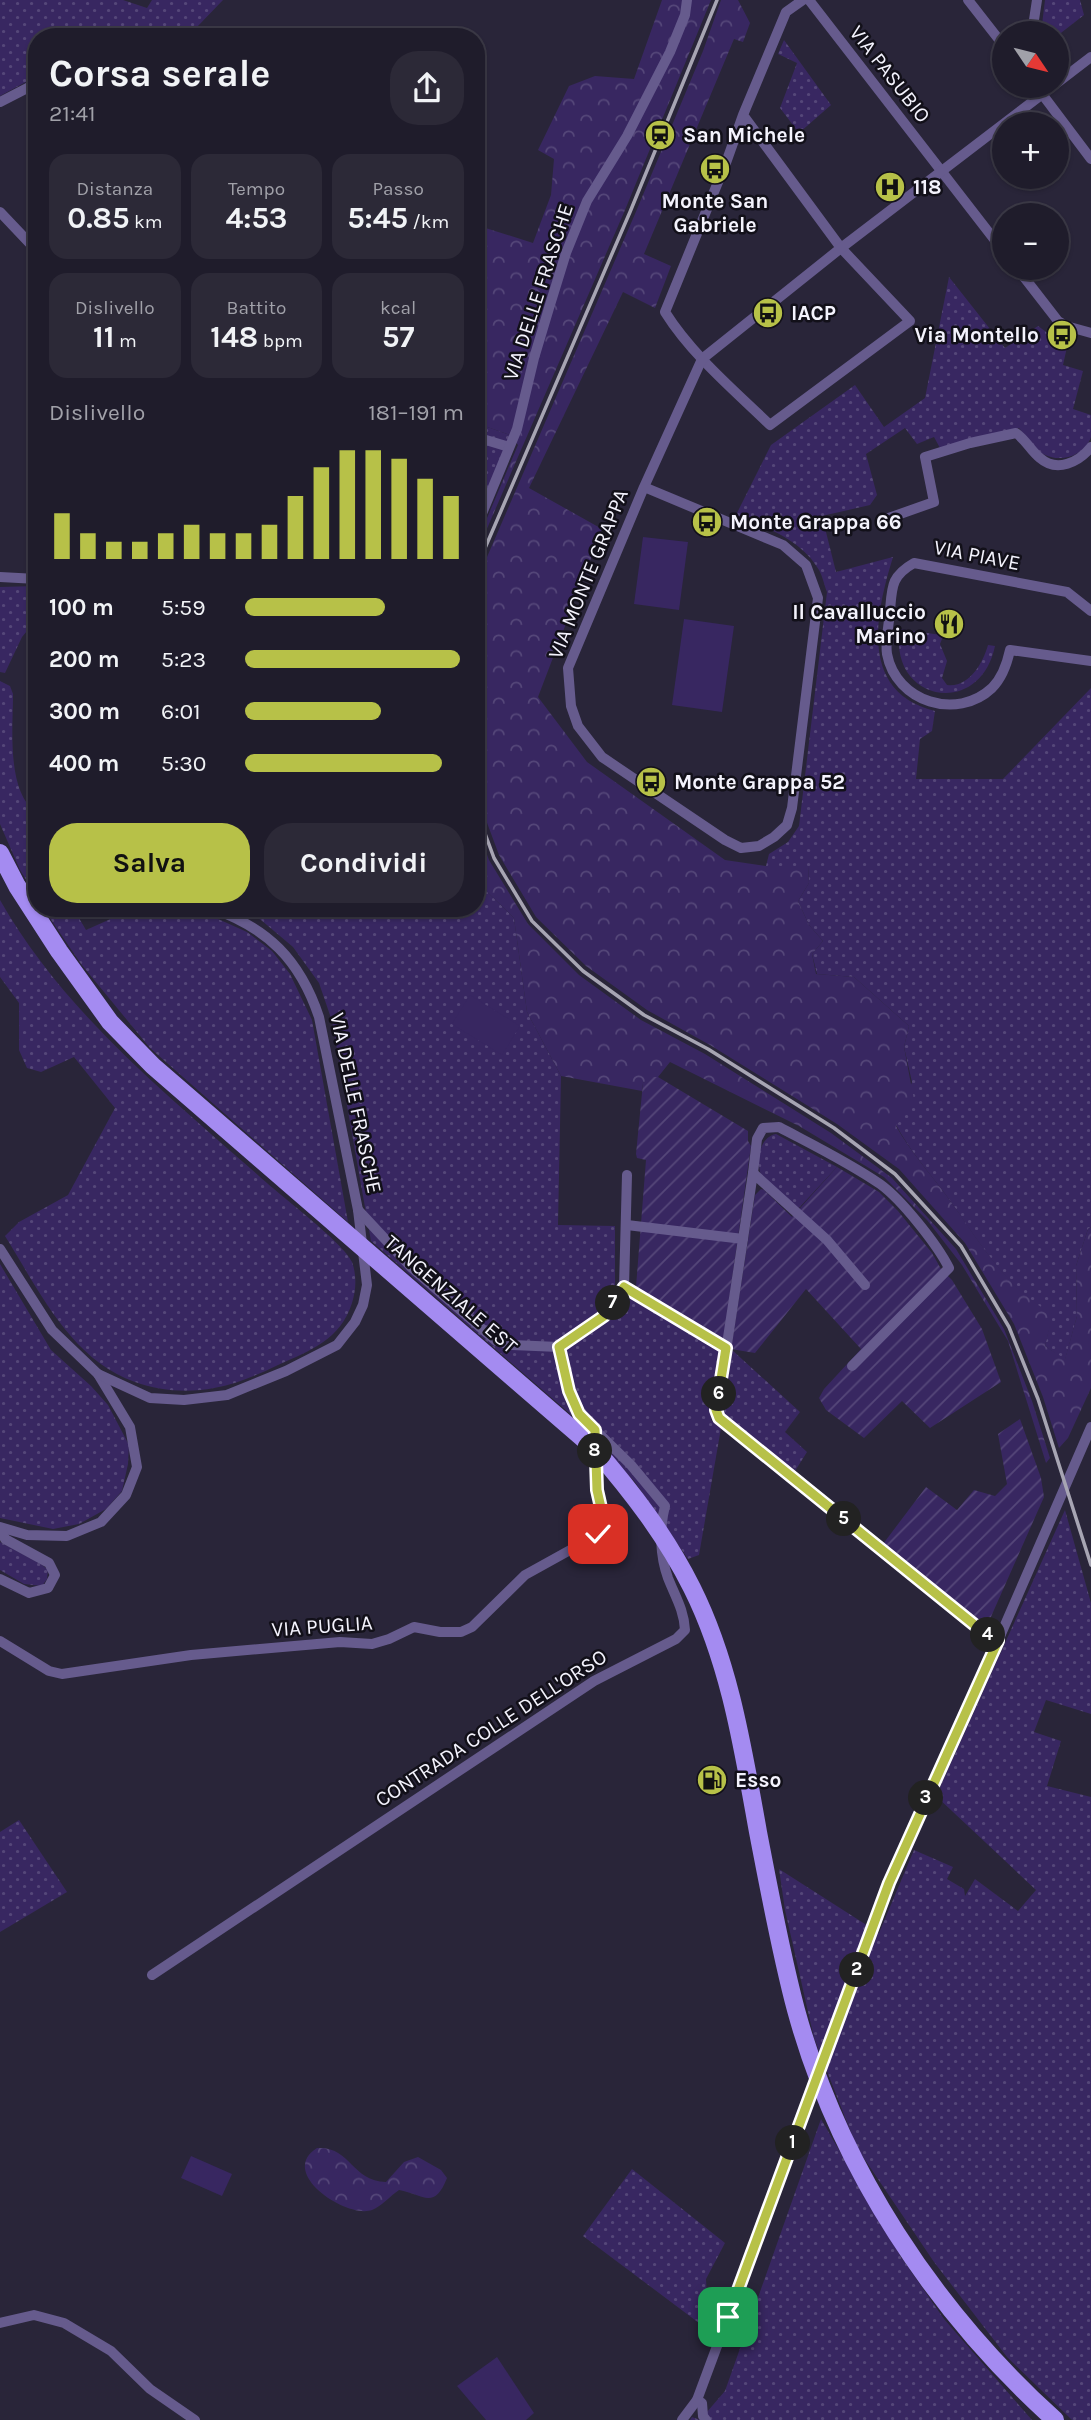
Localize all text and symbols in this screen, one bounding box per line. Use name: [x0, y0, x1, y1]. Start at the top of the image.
street label: VIA PASUBIO: [845, 21, 935, 127]
north arrow: [992, 21, 1069, 98]
map controls: [992, 21, 1069, 280]
text: Corsa serale: [49, 51, 270, 96]
button: share: [390, 51, 464, 125]
text: 21:41: [49, 100, 96, 127]
button: +: [992, 112, 1069, 189]
station icon: San Michele: [643, 118, 677, 152]
place label: San Michele: [683, 123, 805, 147]
bus stop icon: Monte San Gabriele: [698, 152, 732, 186]
hospital icon: 118: [873, 170, 907, 204]
place label: 118: [913, 175, 942, 199]
text: Distanza: [76, 178, 153, 200]
text: Tempo: [228, 178, 285, 200]
text: Passo: [372, 178, 424, 200]
place label: Monte San Gabriele: [662, 189, 768, 237]
text: 0.85: [67, 200, 129, 236]
text: 4:53: [225, 200, 288, 236]
text: 5:45: [347, 200, 408, 236]
street label: VIA DELLE FRASCHE: [498, 201, 578, 383]
button: −: [992, 203, 1069, 280]
text: km: [129, 211, 162, 233]
text: /km: [408, 211, 449, 233]
bus stop icon: IACP: [751, 296, 785, 330]
text: Dislivello: [75, 297, 155, 319]
text: Battito: [227, 297, 286, 319]
text: kcal: [380, 297, 416, 319]
place label: IACP: [791, 301, 836, 325]
bus stop icon: Via Montello: [1045, 318, 1079, 352]
text: 11: [93, 319, 114, 355]
text: 148: [210, 319, 258, 355]
text: 57: [382, 319, 414, 355]
place label: Via Montello: [914, 323, 1039, 347]
text: m: [114, 330, 137, 352]
text: bpm: [258, 330, 303, 352]
text: Dislivello: [49, 399, 145, 426]
text: 181–191 m: [368, 399, 464, 426]
street label: VIA MONTE GRAPPA: [543, 486, 633, 662]
bus stop icon: Monte Grappa 66: [690, 505, 724, 539]
place label: Monte Grappa 66: [730, 510, 902, 534]
street label: VIA PIAVE: [932, 535, 1022, 575]
text: 100 m: [49, 594, 114, 621]
text: 5:59: [161, 594, 206, 621]
place label: Il Cavalluccio Marino: [792, 600, 926, 648]
restaurant icon: Il Cavalluccio Marino: [932, 607, 966, 641]
text: 200 m: [49, 646, 120, 673]
text: 5:23: [161, 646, 206, 673]
text: 300 m: [49, 698, 120, 725]
text: 6:01: [161, 698, 201, 725]
text: 400 m: [49, 750, 119, 777]
text: 5:30: [161, 750, 207, 777]
bus stop icon: Monte Grappa 52: [634, 765, 668, 799]
place label: Monte Grappa 52: [674, 770, 845, 794]
button: Salva: [49, 823, 250, 903]
button: Condividi: [264, 823, 464, 903]
street label: VIA DELLE FRASCHE: [325, 1010, 387, 1196]
street label: TANGENZIALE EST: [380, 1230, 523, 1358]
pin: 7: [596, 1286, 630, 1320]
text: 7: [608, 1291, 617, 1313]
pin: 6: [702, 1376, 736, 1412]
text: 6: [713, 1382, 724, 1404]
pin: 8: [578, 1434, 612, 1468]
text: 8: [588, 1439, 601, 1461]
pin: 5: [826, 1502, 862, 1536]
pin: [568, 1504, 628, 1564]
text: 5: [838, 1507, 849, 1529]
icon: check: [579, 1515, 617, 1553]
street label: VIA PUGLIA: [271, 1610, 373, 1642]
pin: 4: [970, 1618, 1006, 1652]
text: 4: [982, 1623, 993, 1645]
street label: CONTRADA COLLE DELL'ORSO: [371, 1644, 611, 1812]
fuel station icon: Esso: [695, 1763, 729, 1797]
place label: Esso: [735, 1768, 781, 1792]
pin: 3: [908, 1780, 944, 1815]
text: 3: [920, 1786, 931, 1808]
pin: 2: [840, 1952, 874, 1988]
text: 2: [851, 1958, 862, 1980]
pin: 1: [776, 2126, 810, 2160]
text: 1: [789, 2131, 796, 2153]
pin: [698, 2287, 758, 2347]
icon: arrive: [709, 2298, 747, 2336]

